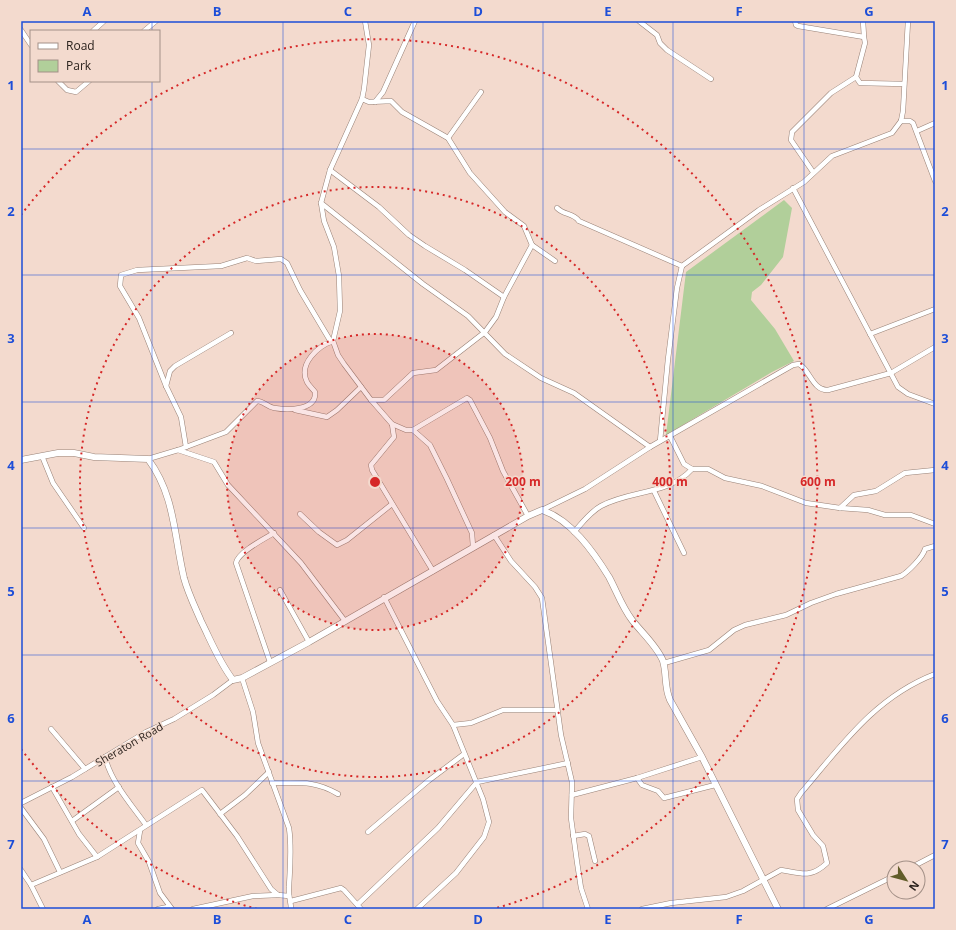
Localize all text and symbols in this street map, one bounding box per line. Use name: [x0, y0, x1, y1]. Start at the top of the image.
text: A: [83, 2, 92, 20]
text: B: [213, 2, 222, 20]
text: C: [344, 2, 352, 20]
text: D: [473, 2, 483, 20]
text: E: [604, 2, 612, 20]
text: F: [735, 2, 743, 20]
text: G: [864, 2, 874, 20]
legend: [30, 30, 160, 82]
text: Road: [66, 37, 95, 54]
text: Park: [66, 57, 92, 74]
text: 1: [7, 76, 15, 94]
text: 1: [941, 76, 949, 94]
text: 2: [7, 202, 15, 220]
text: 2: [941, 202, 949, 220]
text: 3: [7, 329, 15, 347]
text: 3: [941, 329, 949, 347]
text: 4: [7, 456, 15, 474]
text: 4: [941, 456, 949, 474]
text: 200 m: [505, 473, 541, 490]
text: 400 m: [652, 473, 688, 490]
text: 600 m: [800, 473, 836, 490]
centre of rings: [368, 475, 382, 489]
text: 5: [7, 582, 15, 600]
text: 5: [941, 582, 949, 600]
text: 6: [7, 709, 15, 727]
text: 6: [941, 709, 949, 727]
street label: Sheraton Road: [92, 719, 166, 769]
text: 7: [7, 835, 15, 853]
text: 7: [941, 835, 949, 853]
north arrow: [886, 860, 926, 900]
text: N: [906, 878, 923, 894]
text: A: [83, 910, 92, 928]
text: B: [213, 910, 222, 928]
text: C: [344, 910, 352, 928]
text: D: [473, 910, 483, 928]
text: E: [604, 910, 612, 928]
text: F: [735, 910, 743, 928]
text: G: [864, 910, 874, 928]

